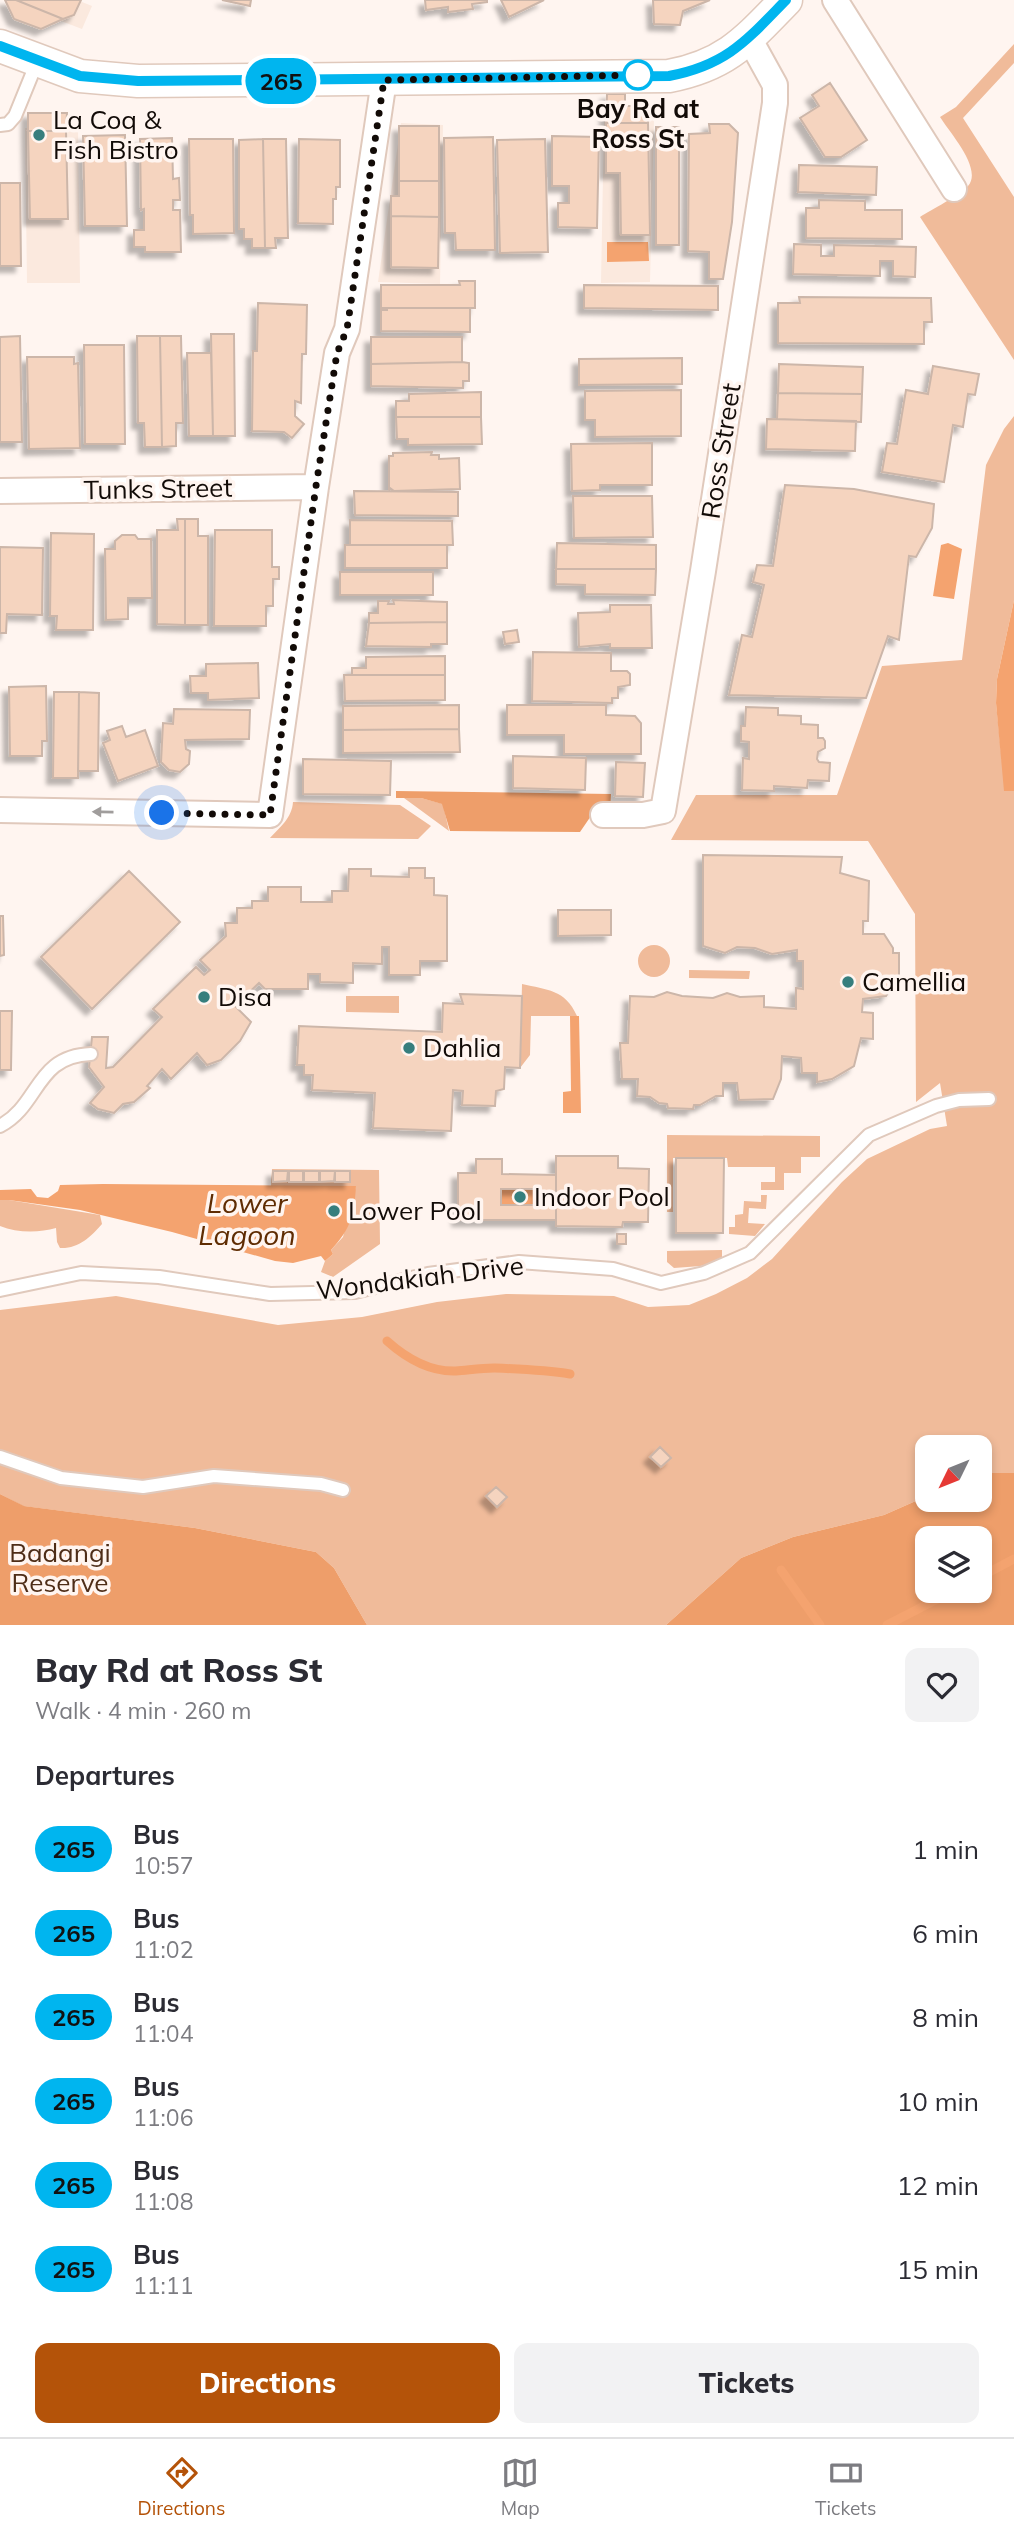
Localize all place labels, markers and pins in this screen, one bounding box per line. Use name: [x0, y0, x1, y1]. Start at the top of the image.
marker: Bay Rd at Ross St: [623, 60, 653, 90]
place label: Bay Rd at Ross St: [577, 92, 699, 155]
place label: La Coq & Fish Bistro: [53, 103, 179, 166]
marker: La Coq & Fish Bistro: [31, 127, 47, 143]
place label: Camellia: [862, 965, 966, 998]
marker: Camellia: [840, 974, 856, 990]
place label: Disa: [218, 980, 272, 1013]
marker: Disa: [196, 989, 212, 1005]
place label: Dahlia: [423, 1031, 501, 1064]
marker: Dahlia: [401, 1040, 417, 1056]
place label: Indoor Pool: [534, 1180, 670, 1213]
marker: Indoor Pool: [512, 1189, 528, 1205]
place label: Lower Pool: [348, 1194, 482, 1227]
marker: Lower Pool: [326, 1203, 342, 1219]

